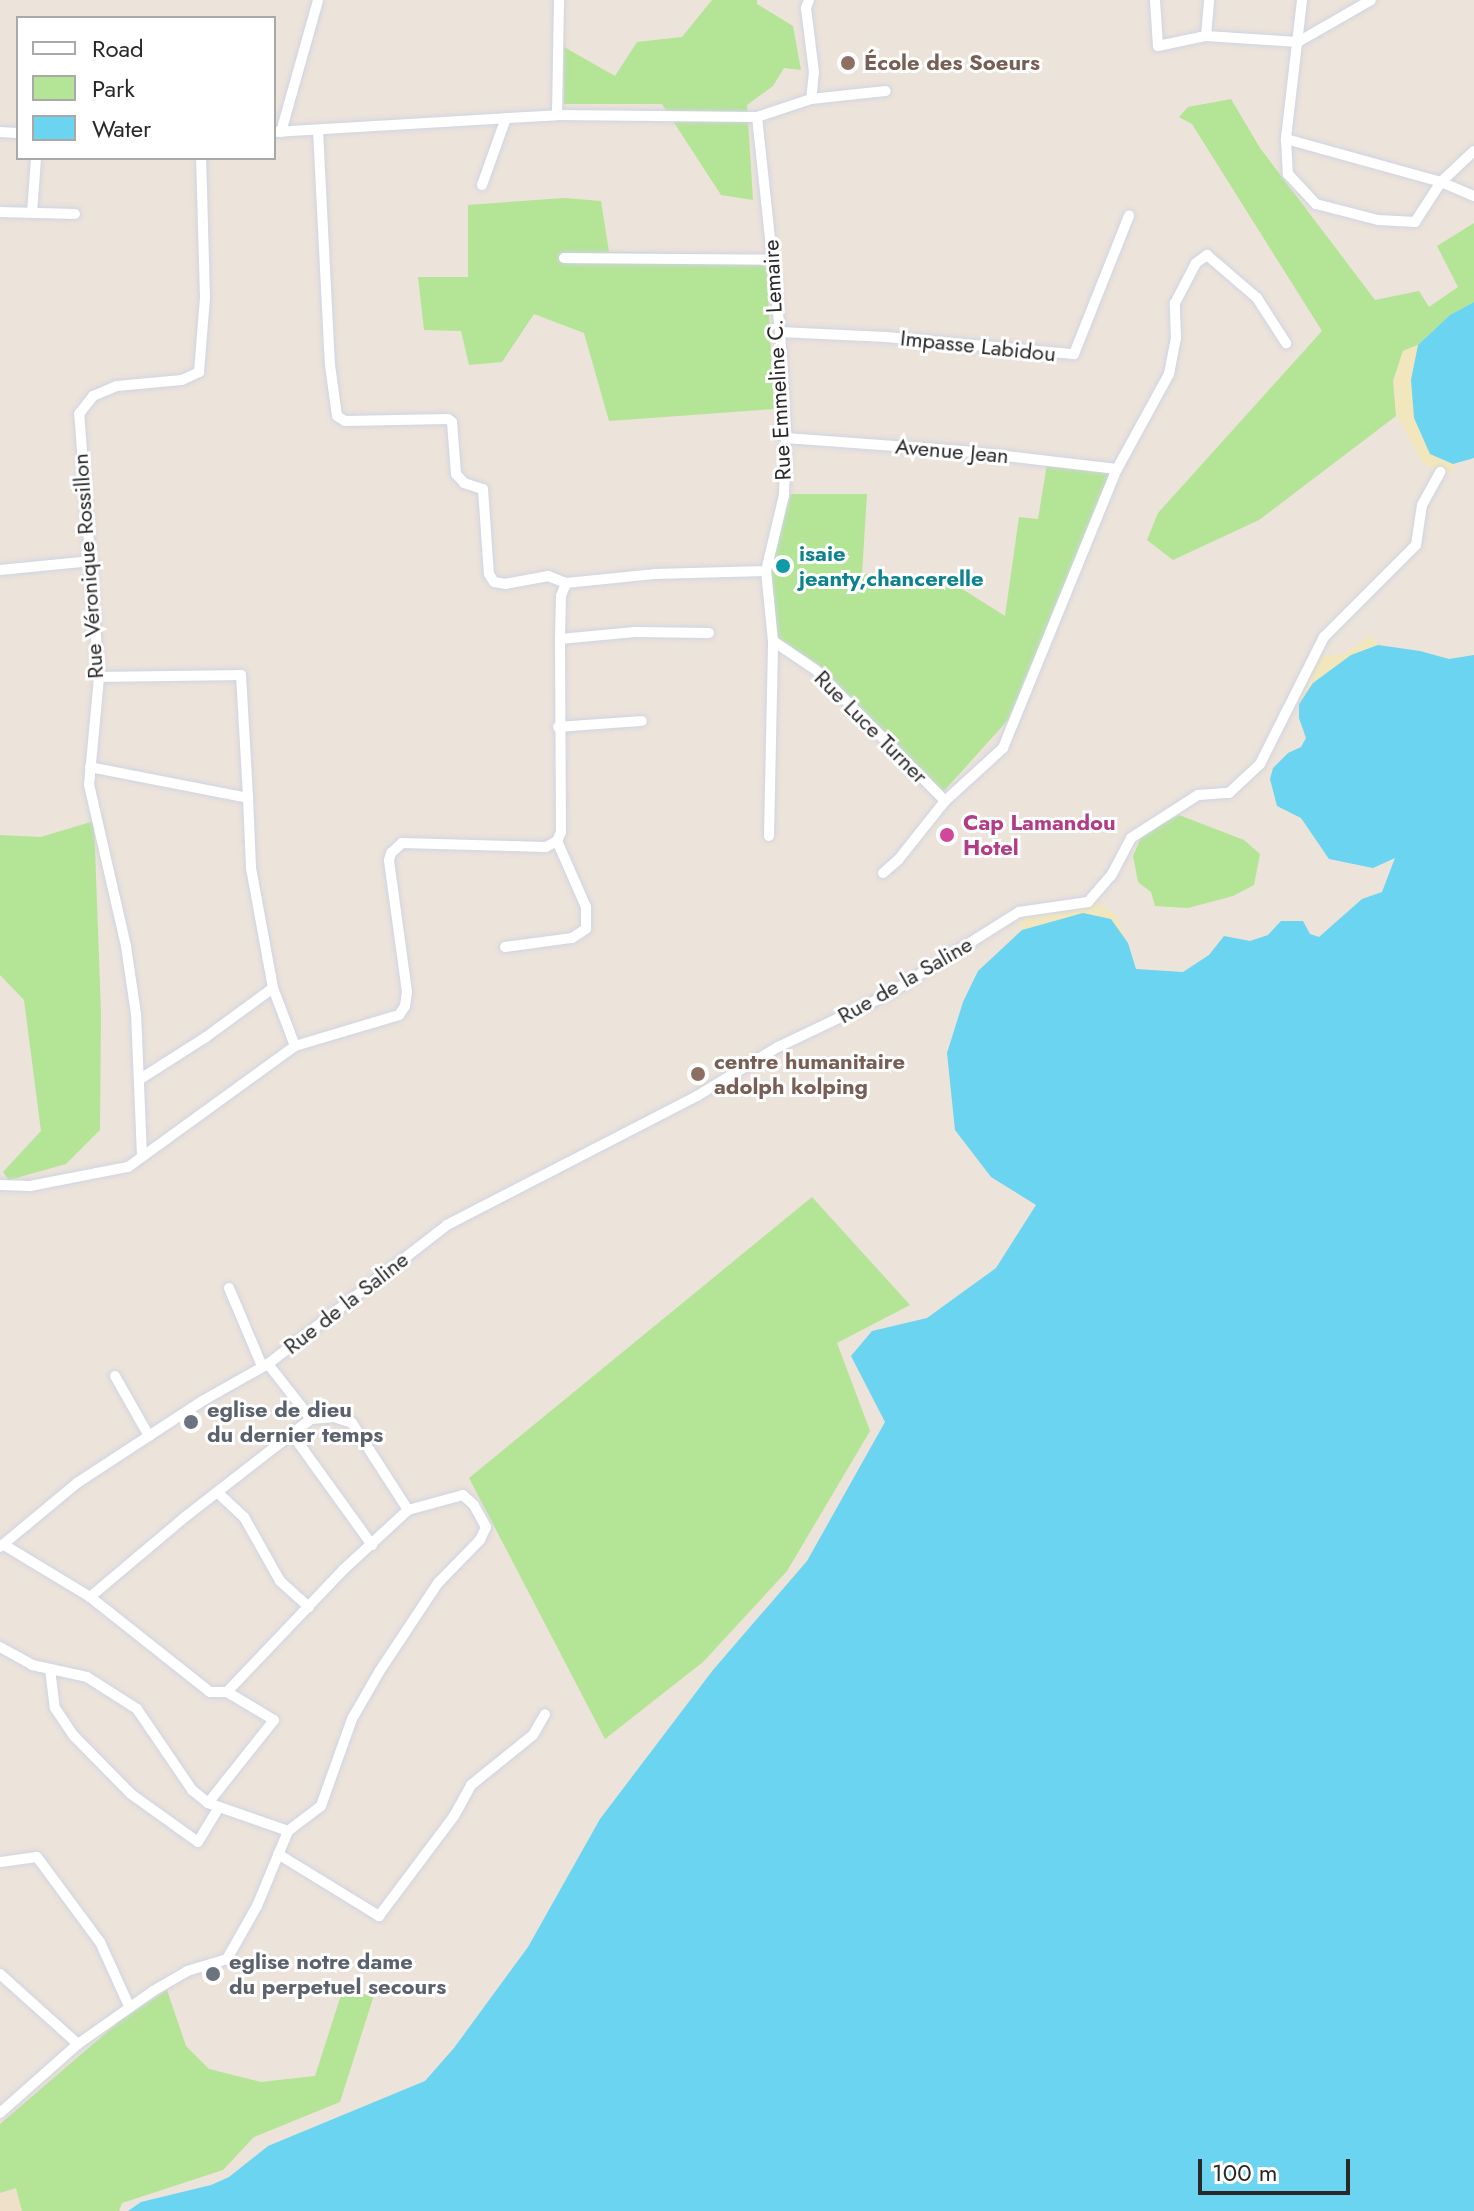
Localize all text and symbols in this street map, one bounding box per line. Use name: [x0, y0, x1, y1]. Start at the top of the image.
legend: [16, 16, 276, 160]
text: Road: [92, 31, 144, 66]
place label: École des Soeurs: [864, 50, 1040, 76]
marker: École des Soeurs: [839, 54, 857, 72]
text: Park: [92, 71, 135, 106]
text: Water: [92, 111, 151, 146]
street label: Rue Emmeline C. Lemaire: [758, 239, 796, 481]
street label: Impasse Labidou: [899, 325, 1057, 367]
street label: Avenue Jean: [894, 433, 1010, 469]
street label: Rue Véronique Rossillon: [67, 452, 109, 680]
place label: isaie jeanty,chancerelle: [799, 540, 984, 592]
marker: isaie jeanty,chancerelle: [774, 557, 792, 575]
street label: Rue Luce Turner: [809, 665, 933, 789]
place label: Cap Lamandou Hotel: [963, 809, 1116, 860]
marker: Cap Lamandou Hotel: [938, 826, 956, 844]
street label: Rue de la Saline: [833, 931, 977, 1029]
place label: centre humanitaire adolph kolping: [714, 1048, 905, 1100]
marker: centre humanitaire adolph kolping: [689, 1065, 707, 1083]
street label: Rue de la Saline: [278, 1246, 414, 1360]
place label: eglise de dieu du dernier temps: [207, 1396, 383, 1448]
marker: eglise de dieu du dernier temps: [182, 1413, 200, 1431]
place label: eglise notre dame du perpetuel secours: [229, 1948, 446, 2000]
marker: eglise notre dame du perpetuel secours: [204, 1965, 222, 1983]
scale bar: [1202, 2143, 1354, 2193]
text: 100 m: [1212, 2155, 1278, 2190]

